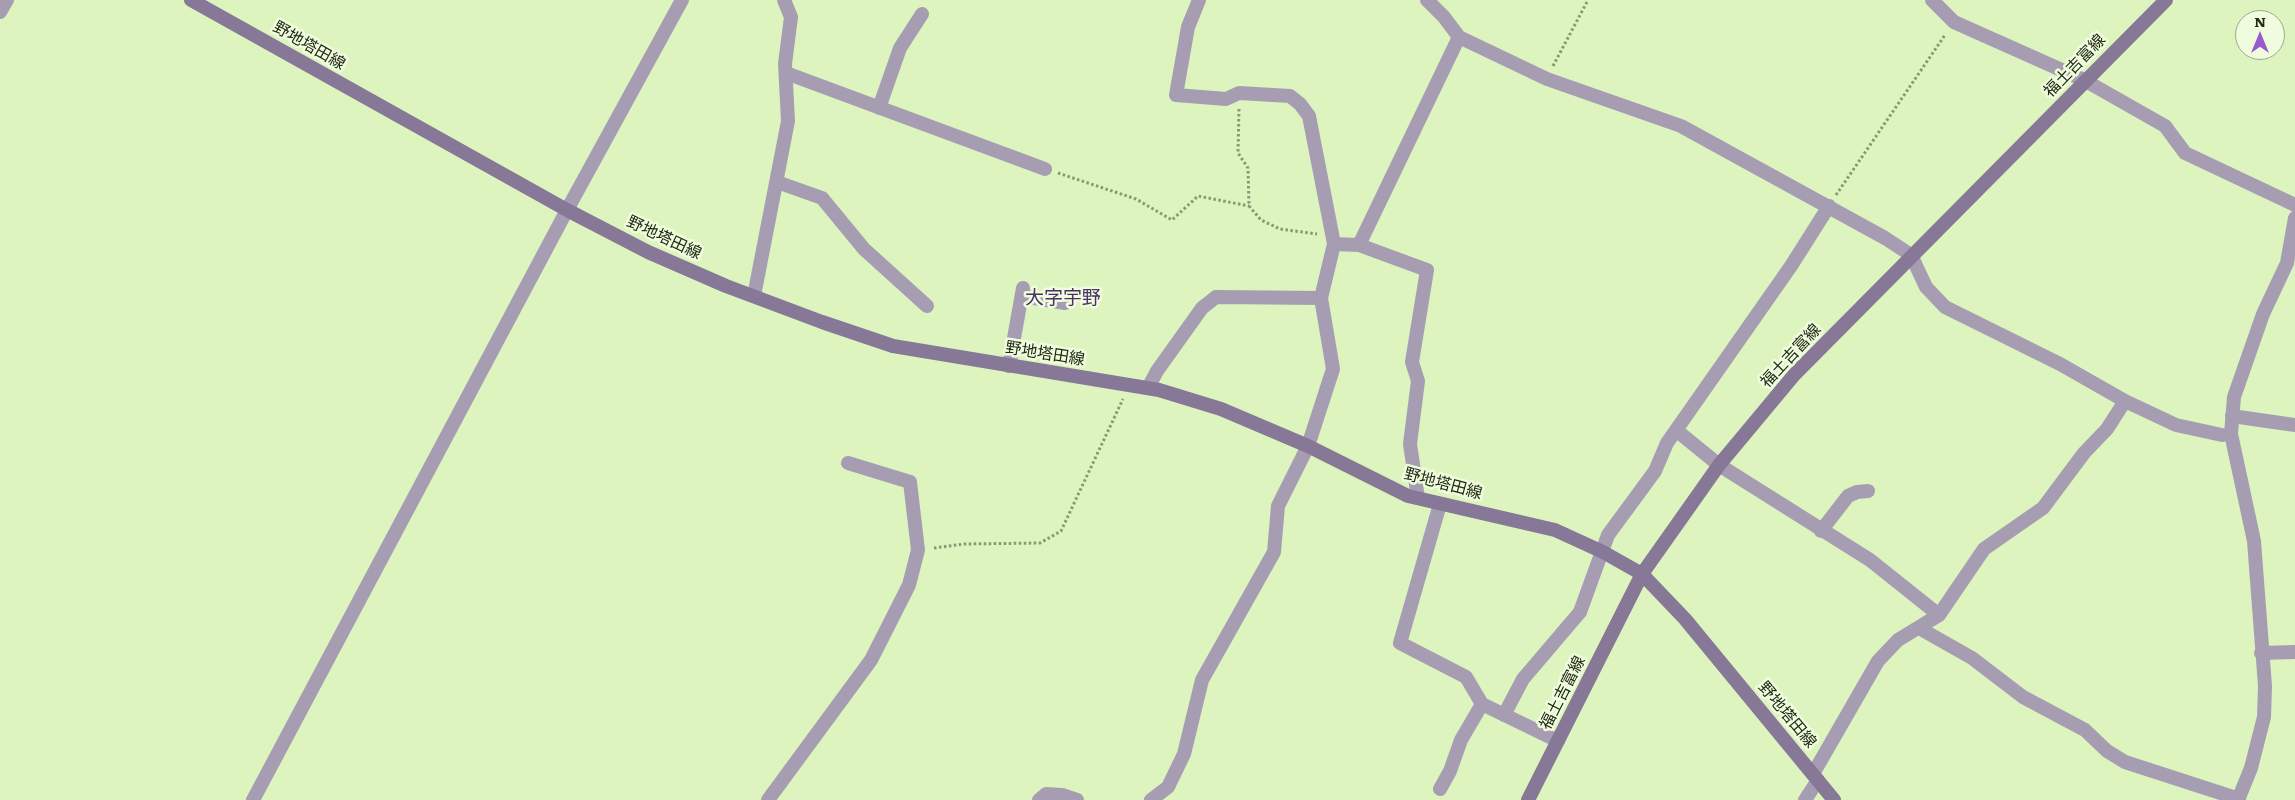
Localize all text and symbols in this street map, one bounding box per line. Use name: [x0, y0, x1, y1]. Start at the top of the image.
north arrow: [2235, 10, 2285, 60]
text: N: [2254, 11, 2266, 31]
street label: 野地塔田線: [270, 18, 348, 74]
street label: 福土吉富線: [2040, 31, 2110, 101]
street label: 野地塔田線: [624, 212, 704, 264]
district label: 大字宇野: [1025, 287, 1101, 309]
street label: 福土吉富線: [1757, 320, 1825, 392]
street label: 野地塔田線: [1004, 338, 1086, 370]
street label: 野地塔田線: [1402, 464, 1484, 504]
street label: 福土吉富線: [1536, 653, 1590, 733]
street label: 野地塔田線: [1754, 678, 1820, 752]

